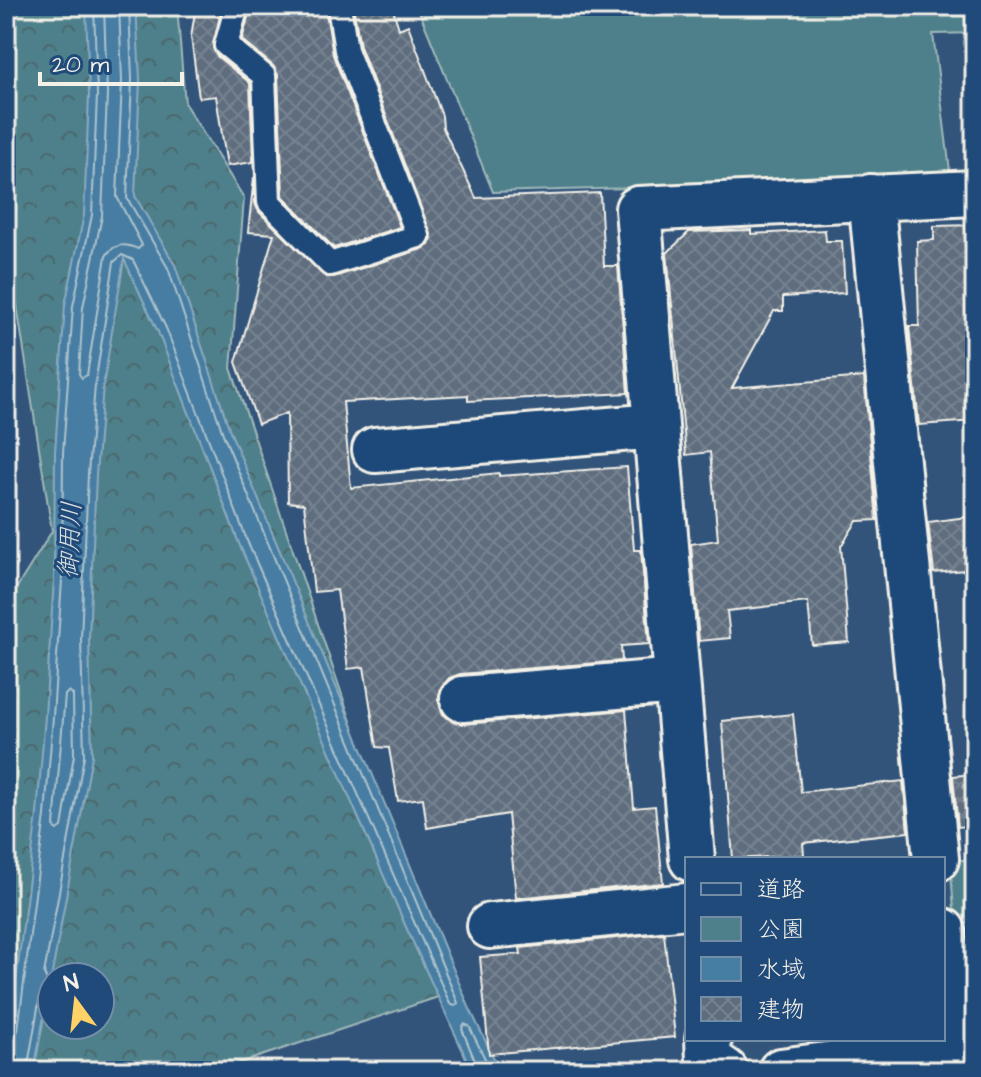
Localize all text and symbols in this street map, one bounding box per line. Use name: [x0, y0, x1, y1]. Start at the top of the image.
scale bar: [40, 36, 182, 86]
text: 20 m: [52, 48, 109, 82]
water label: 御用川: [50, 500, 90, 580]
legend: [685, 857, 945, 1041]
text: 道路: [757, 873, 805, 907]
text: 公園: [757, 913, 805, 947]
text: 水域: [757, 953, 805, 987]
north arrow: [36, 961, 116, 1041]
text: N: [61, 966, 82, 1000]
text: 建物: [757, 993, 805, 1027]

